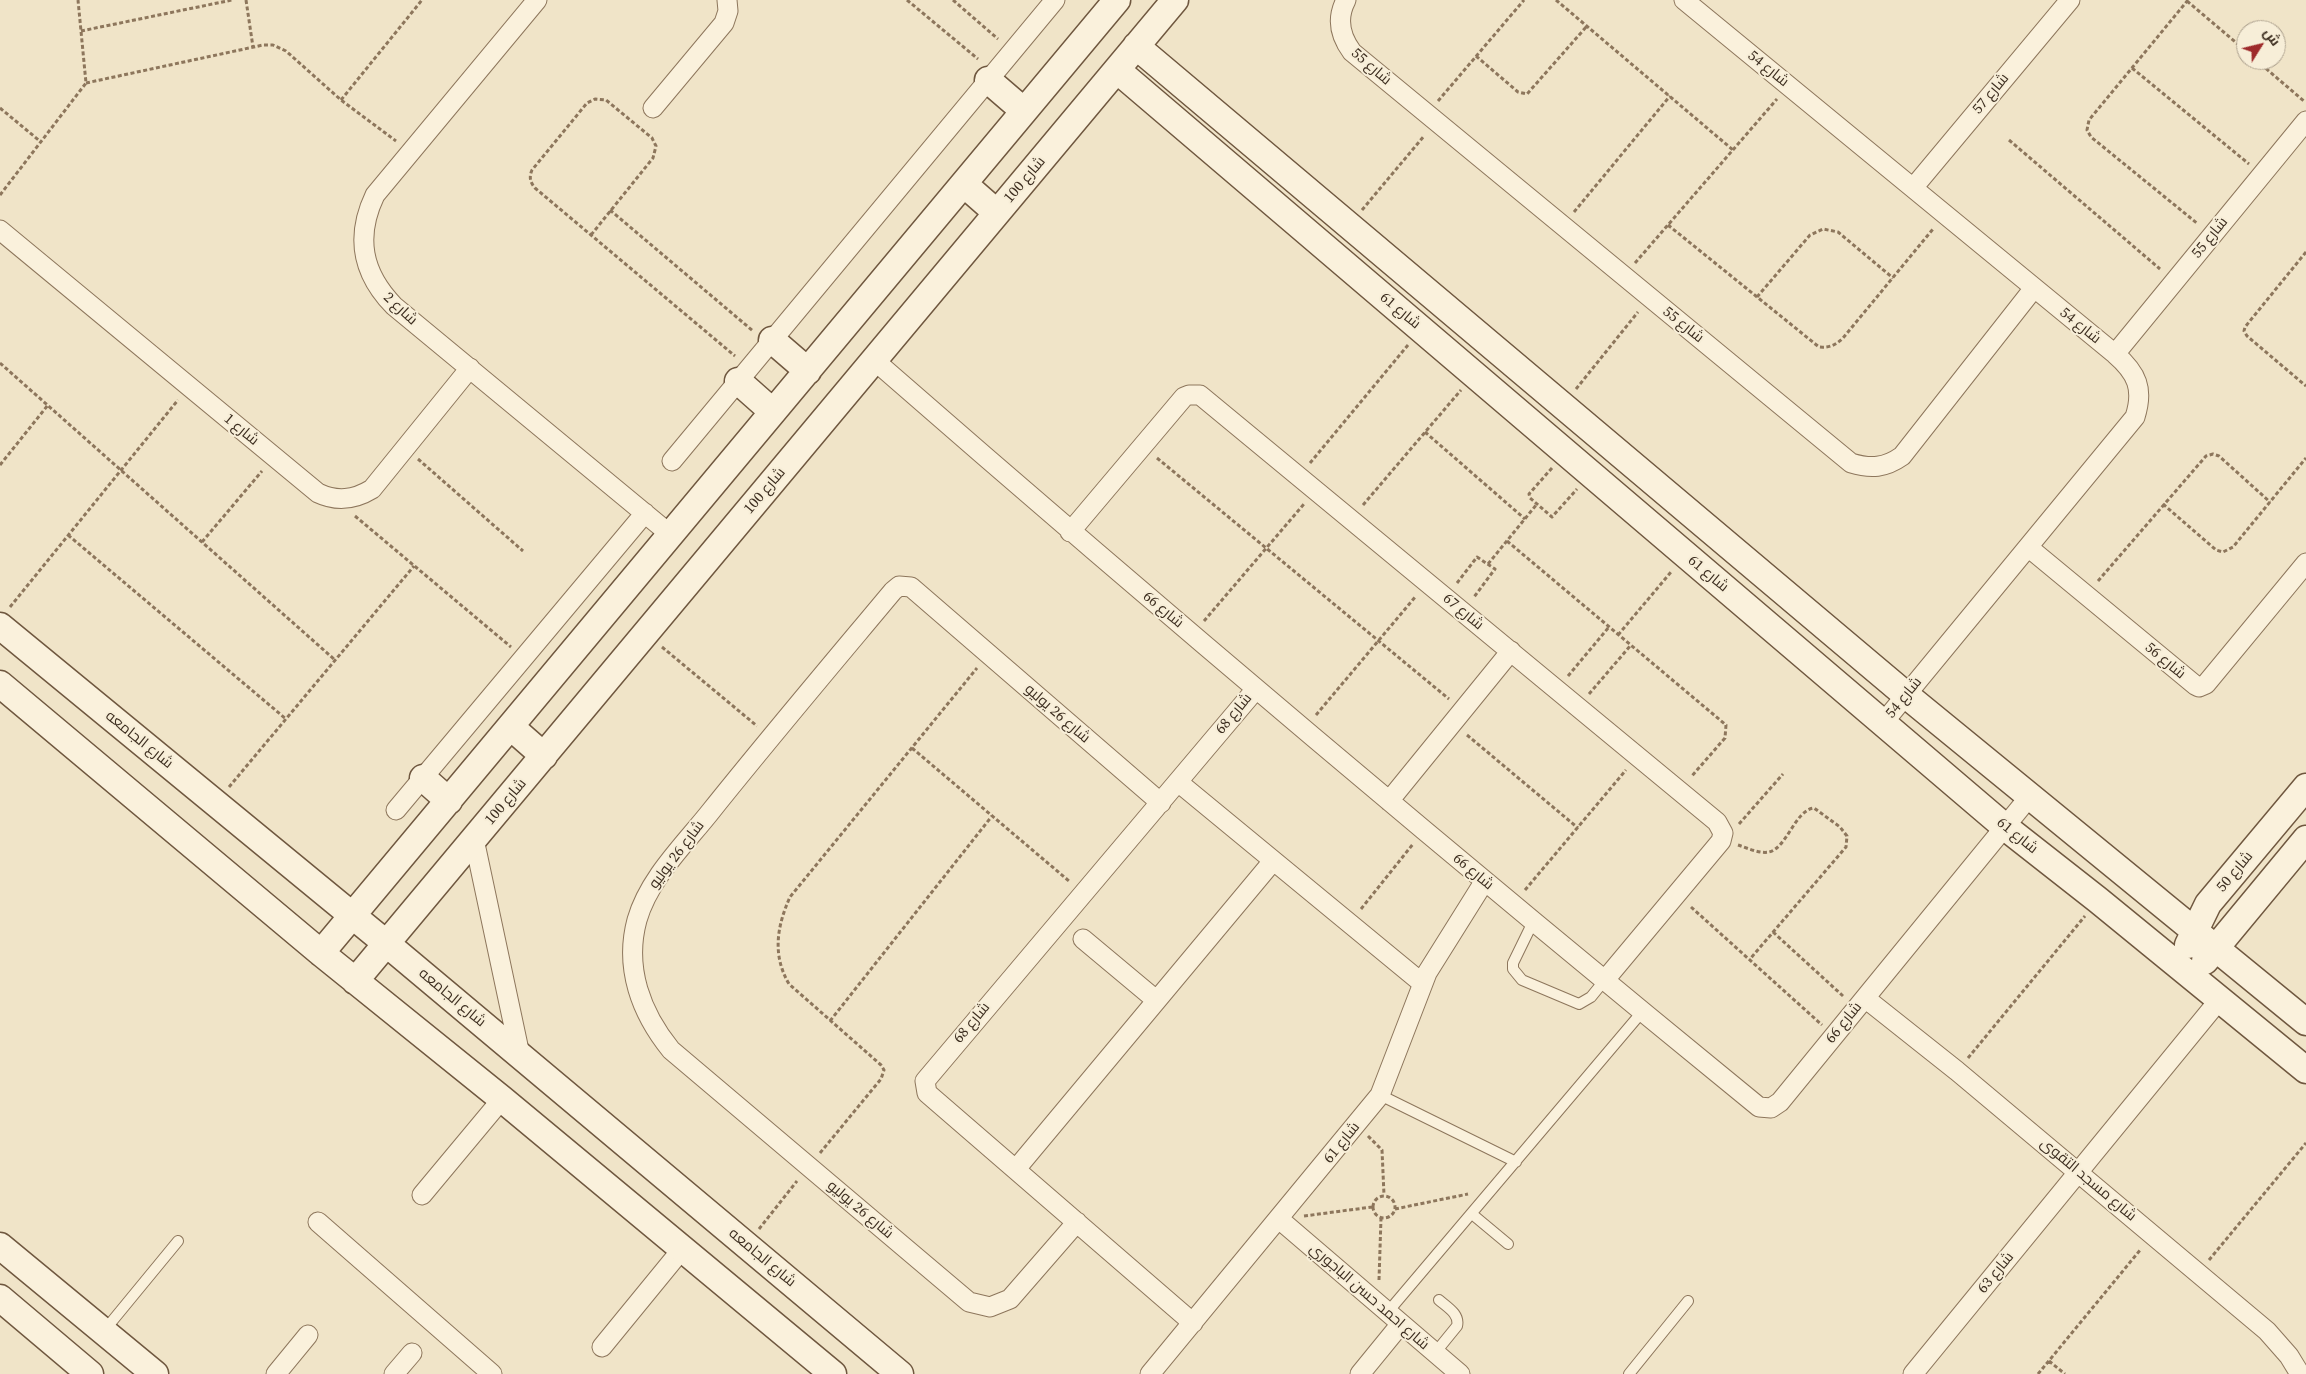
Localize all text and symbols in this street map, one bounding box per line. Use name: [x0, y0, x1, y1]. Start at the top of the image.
north arrow: [2236, 20, 2286, 70]
text: ش: [2259, 24, 2286, 50]
street label: شارع 55: [1347, 45, 1395, 89]
street label: شارع 54: [1744, 47, 1792, 91]
street label: شارع 57: [1969, 70, 2013, 118]
street label: شارع 100: [1000, 153, 1050, 207]
street label: شارع 55: [2188, 214, 2232, 262]
street label: شارع 2: [379, 289, 421, 329]
street label: شارع 61: [1376, 289, 1424, 333]
street label: شارع 55: [1659, 303, 1707, 347]
street label: شارع 54: [2056, 304, 2104, 348]
street label: شارع 1: [220, 410, 262, 450]
street label: شارع 100: [740, 464, 790, 518]
street label: شارع 61: [1684, 552, 1732, 596]
street label: شارع 66: [1139, 588, 1187, 632]
street label: شارع 67: [1439, 590, 1487, 634]
street label: شارع 56: [2141, 639, 2189, 683]
street label: شارع 54: [1882, 674, 1926, 722]
street label: شارع 26 يوليو: [1021, 681, 1093, 747]
street label: شارع 68: [1212, 690, 1256, 738]
street label: شارع الجامعه: [101, 707, 177, 773]
street label: شارع 100: [481, 775, 531, 829]
street label: شارع 61: [1993, 814, 2041, 858]
street label: شارع 26 يوليو: [645, 817, 709, 893]
street label: شارع 50: [2213, 848, 2257, 896]
street label: شارع 66: [1449, 850, 1497, 894]
street label: شارع الجامعه: [415, 965, 489, 1031]
street label: شارع 68: [950, 999, 994, 1047]
street label: شارع 66: [1822, 999, 1866, 1047]
street label: شارع 61: [1320, 1119, 1364, 1167]
street label: شارع مسجد التقوى: [2036, 1135, 2140, 1225]
street label: شارع 26 يوليو: [823, 1177, 897, 1243]
street label: شارع الجامعه: [725, 1225, 799, 1291]
street label: شارع احمد حسن الباجوري: [1305, 1240, 1433, 1354]
street label: شارع 63: [1974, 1249, 2018, 1297]

